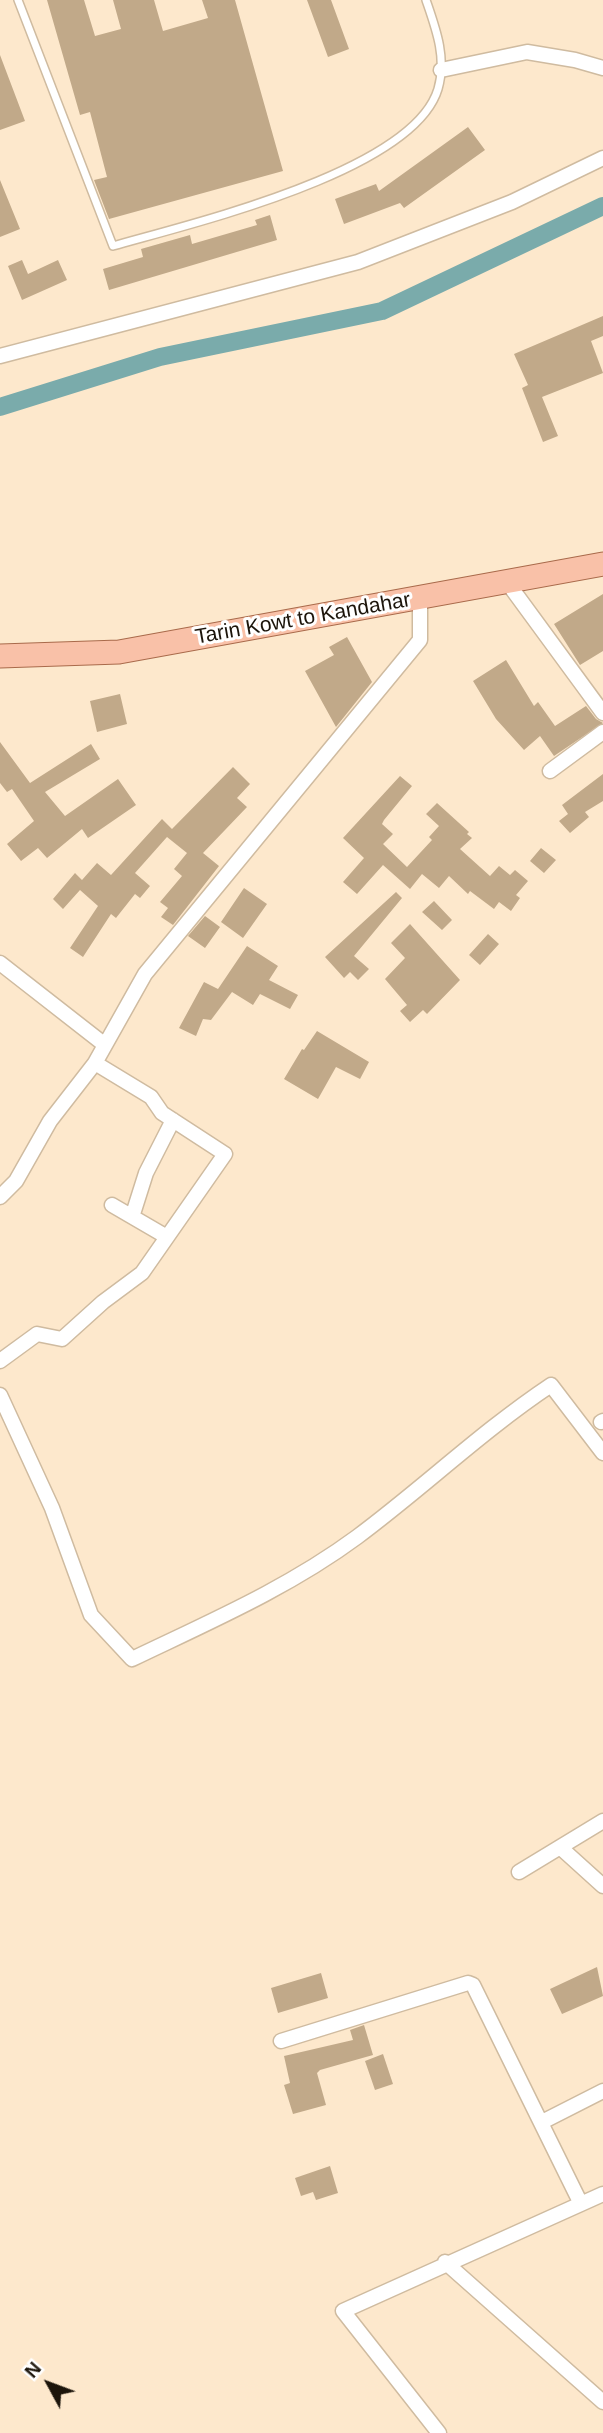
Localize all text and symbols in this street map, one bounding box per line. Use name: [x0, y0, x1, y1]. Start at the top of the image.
street label: Tarin Kowt to Kandahar: [193, 588, 413, 650]
north arrow: [14, 2349, 84, 2419]
text: N: [20, 2358, 45, 2382]

